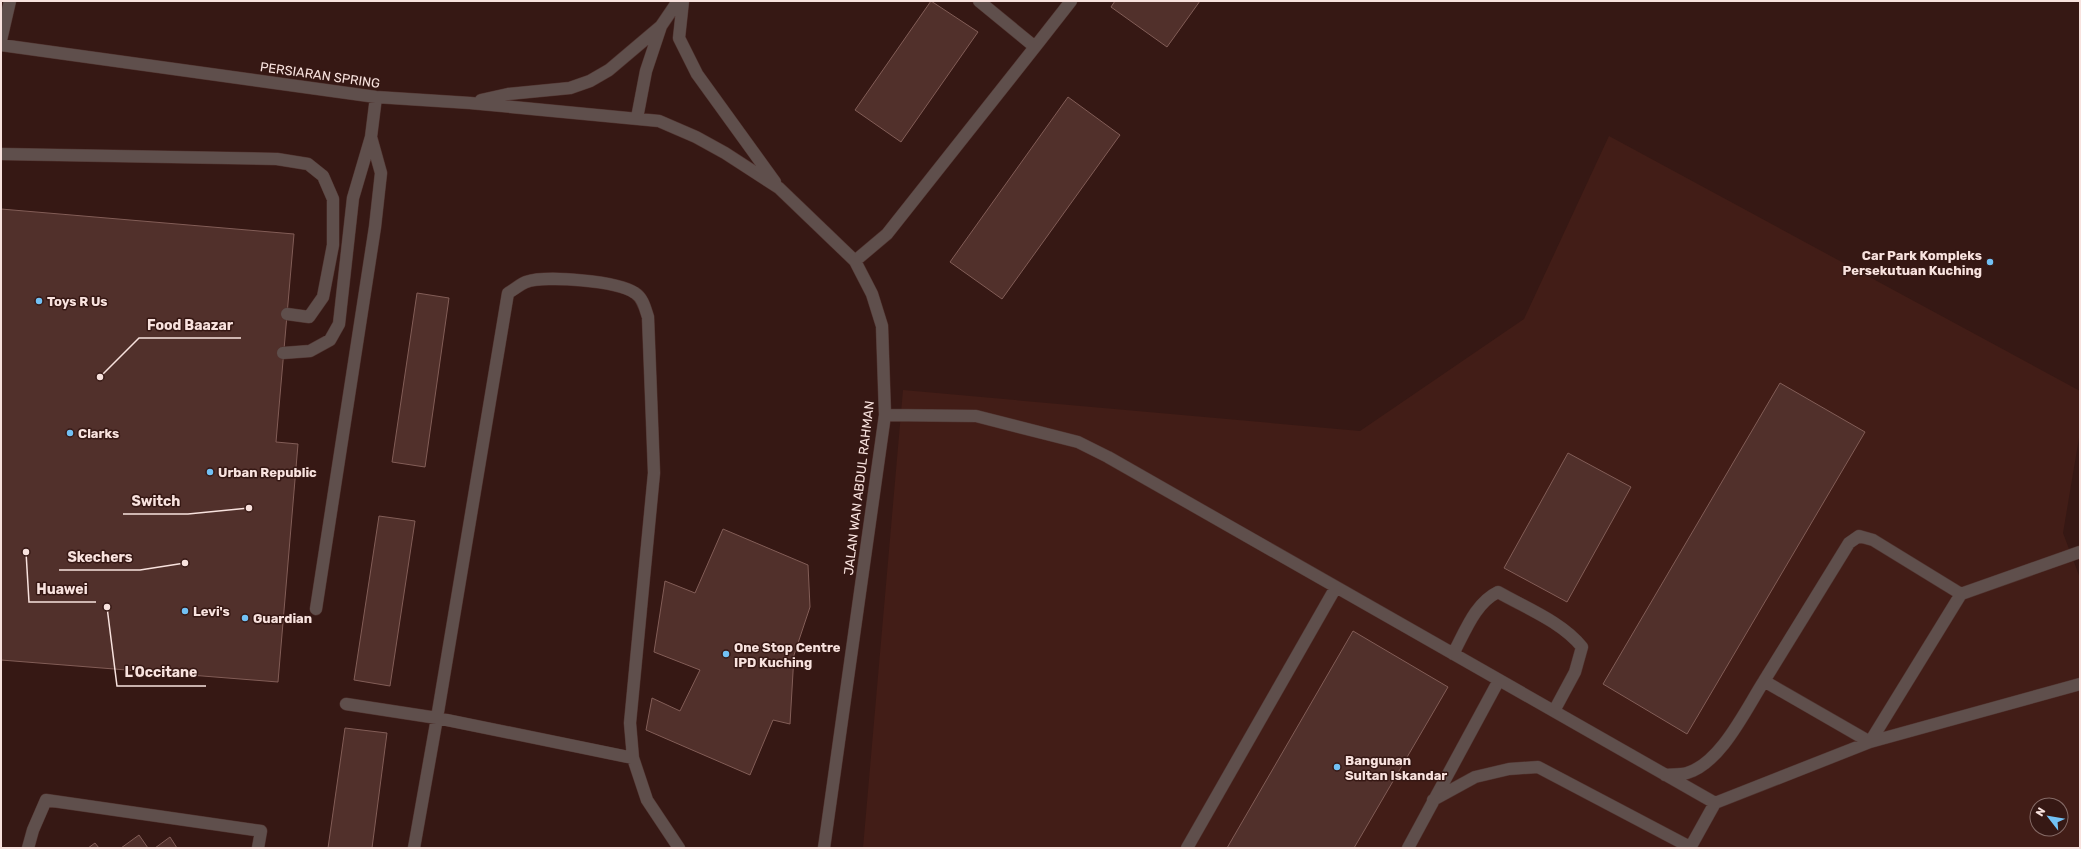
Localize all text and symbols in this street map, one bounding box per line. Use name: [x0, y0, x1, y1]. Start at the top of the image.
street label: PERSIARAN SPRING: [259, 59, 381, 91]
place label: Car Park Kompleks Persekutuan Kuching: [1843, 248, 1982, 278]
marker: Car Park Kompleks Persekutuan Kuching: [1985, 257, 1995, 267]
place label: Toys R Us: [47, 294, 108, 309]
marker: Toys R Us: [34, 296, 44, 306]
callout: Food Baazar: [139, 312, 241, 338]
text: Food Baazar: [147, 317, 234, 334]
street label: JALAN WAN ABDUL RAHMAN: [841, 400, 877, 576]
place label: Clarks: [78, 426, 119, 441]
marker: Clarks: [65, 428, 75, 438]
place label: Urban Republic: [218, 465, 317, 480]
marker: Urban Republic: [205, 467, 215, 477]
callout: Switch: [123, 488, 188, 514]
text: Switch: [132, 493, 180, 510]
callout: Skechers: [59, 544, 140, 570]
text: Skechers: [67, 549, 133, 566]
callout: Huawei: [29, 576, 96, 602]
text: Huawei: [36, 581, 88, 598]
place label: Levi's: [193, 604, 230, 619]
marker: Levi's: [180, 606, 190, 616]
place label: Guardian: [253, 611, 312, 626]
marker: Guardian: [240, 613, 250, 623]
place label: One Stop Centre IPD Kuching: [734, 640, 841, 670]
marker: One Stop Centre IPD Kuching: [721, 649, 731, 659]
callout: L'Occitane: [117, 660, 206, 686]
text: L'Occitane: [125, 664, 197, 681]
place label: Bangunan Sultan Iskandar: [1345, 753, 1447, 783]
marker: Bangunan Sultan Iskandar: [1332, 762, 1342, 772]
north arrow: [2029, 797, 2069, 837]
text: N: [2033, 805, 2049, 819]

